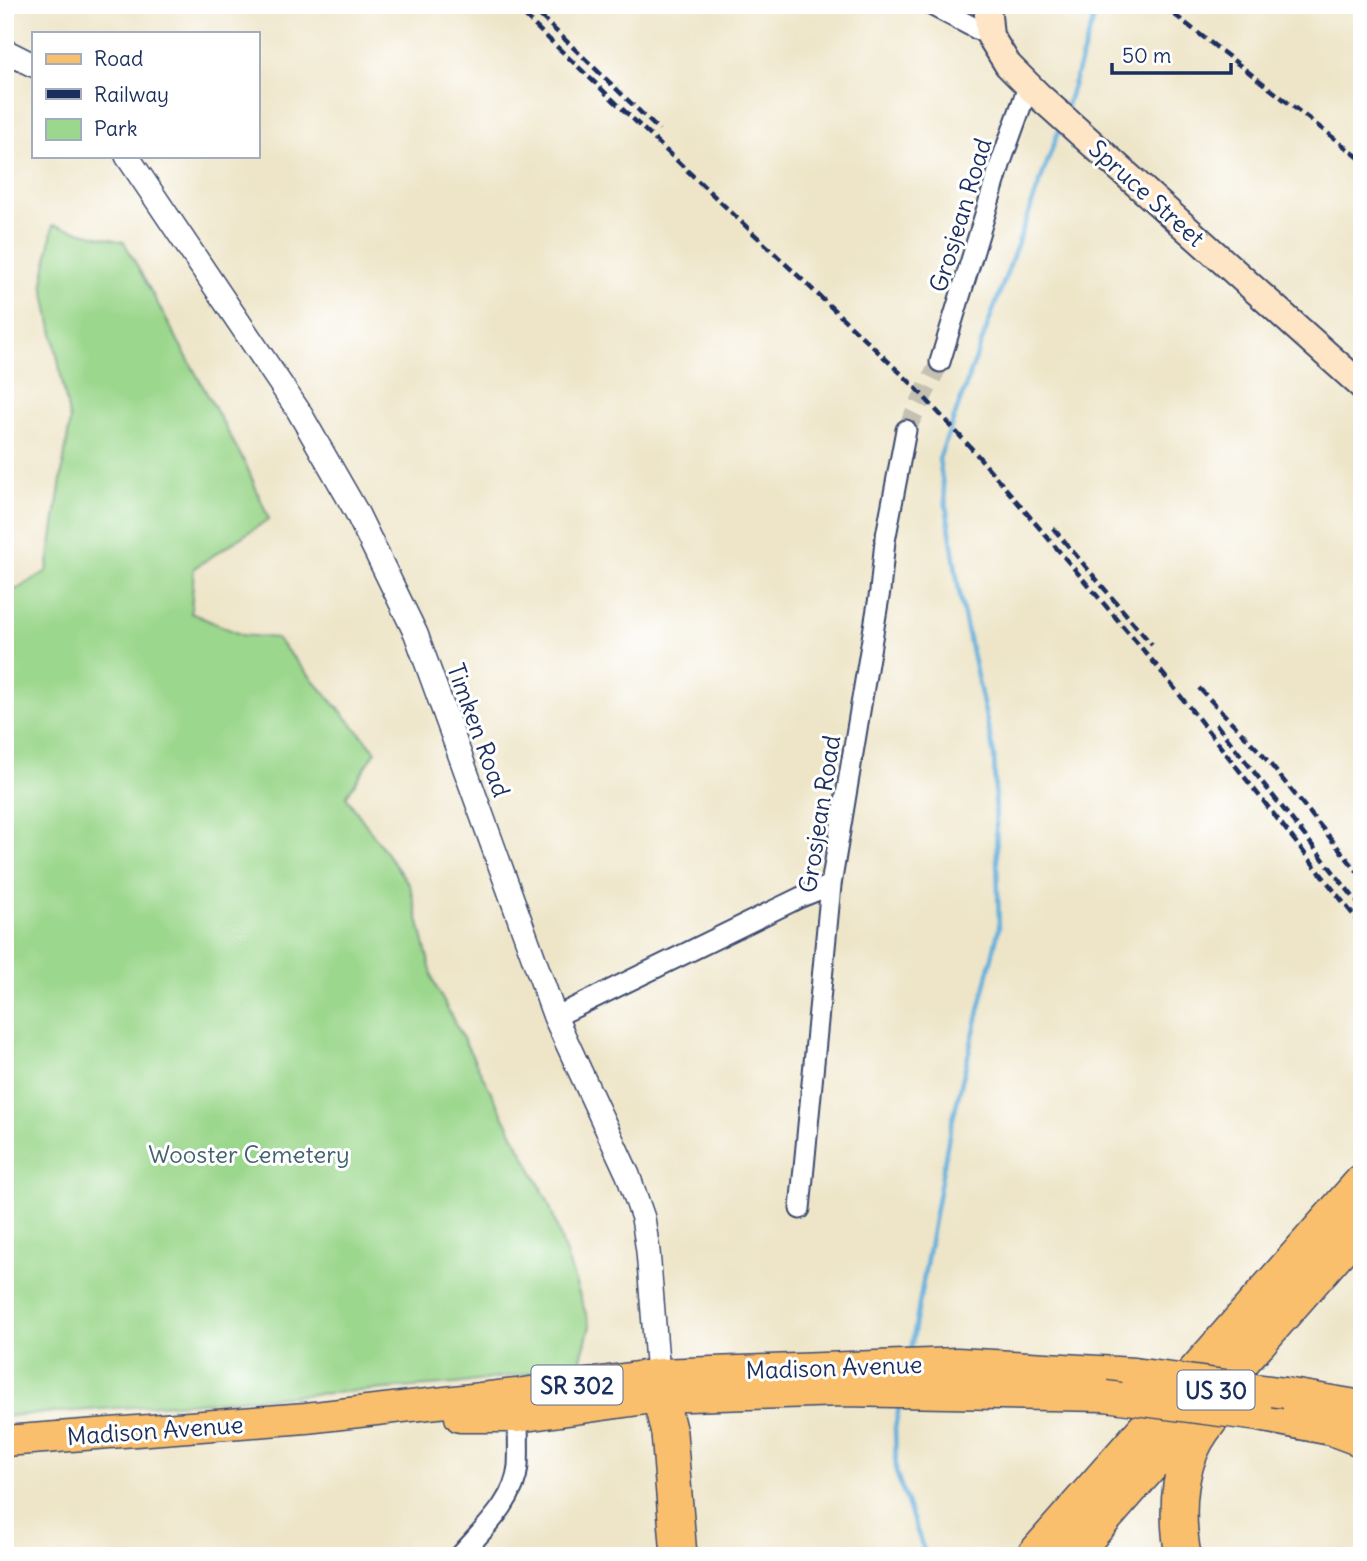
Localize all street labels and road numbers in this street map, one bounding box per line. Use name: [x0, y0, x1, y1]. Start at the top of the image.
street label: Spruce Street: [1083, 133, 1211, 253]
street label: Grosjean Road: [922, 134, 998, 296]
street label: Timken Road: [441, 659, 517, 801]
street label: Grosjean Road: [792, 733, 846, 895]
street label: Madison Avenue: [745, 1349, 923, 1385]
road number: SR 302: [532, 1366, 622, 1404]
road number: US 30: [1178, 1371, 1254, 1410]
street label: Madison Avenue: [66, 1409, 244, 1451]

